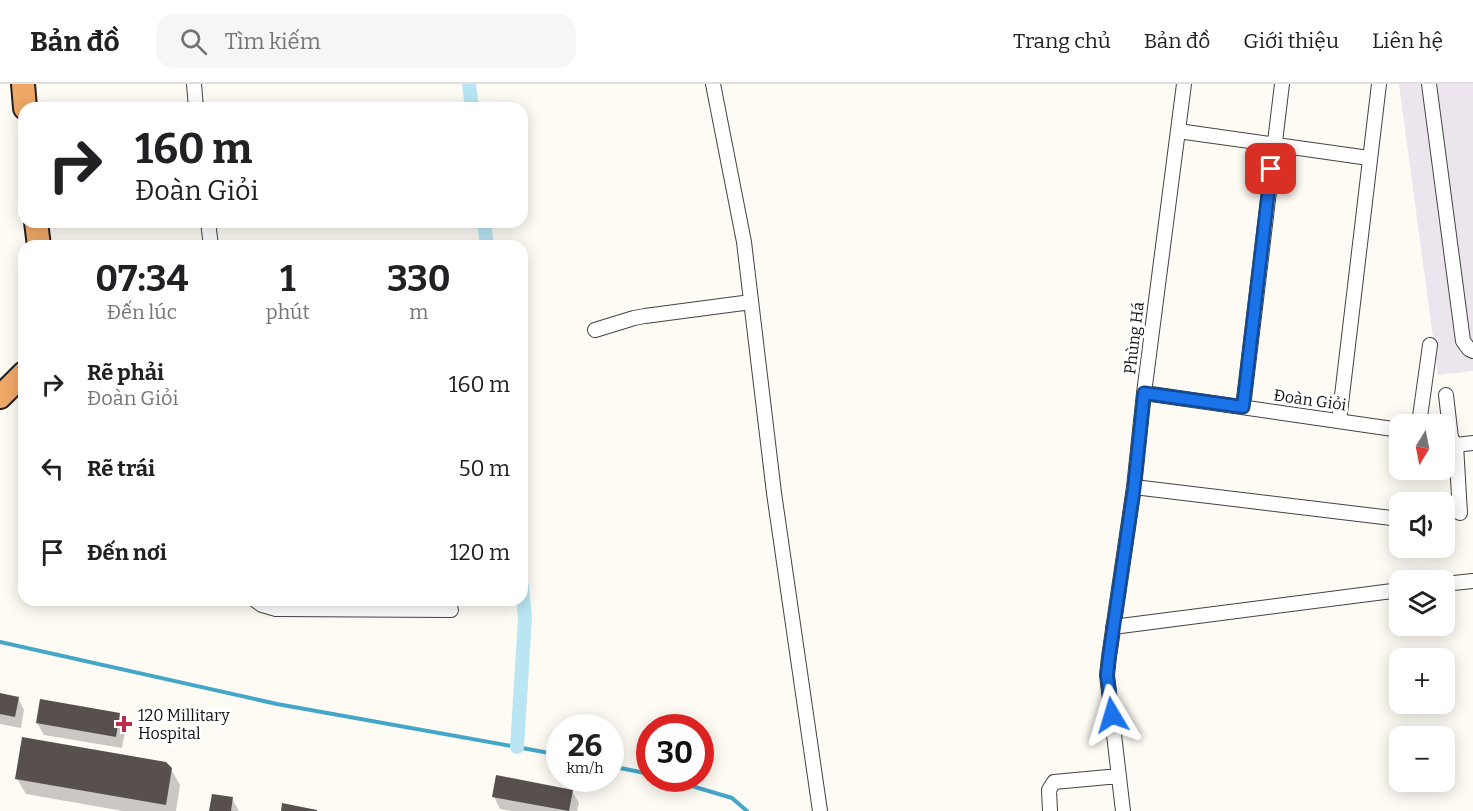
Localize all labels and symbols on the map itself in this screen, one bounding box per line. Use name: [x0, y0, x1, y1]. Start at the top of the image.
pin: [1245, 143, 1296, 194]
street label: Phùng Há: [1120, 301, 1148, 375]
street label: Đoàn Giỏi: [1272, 385, 1348, 415]
north arrow: [1389, 414, 1455, 480]
position arrow: [1080, 683, 1144, 747]
place label: 120 Millitary Hospital: [138, 706, 230, 743]
speed limit sign: 30: [636, 714, 714, 792]
marker: 120 Millitary Hospital: [115, 715, 133, 733]

